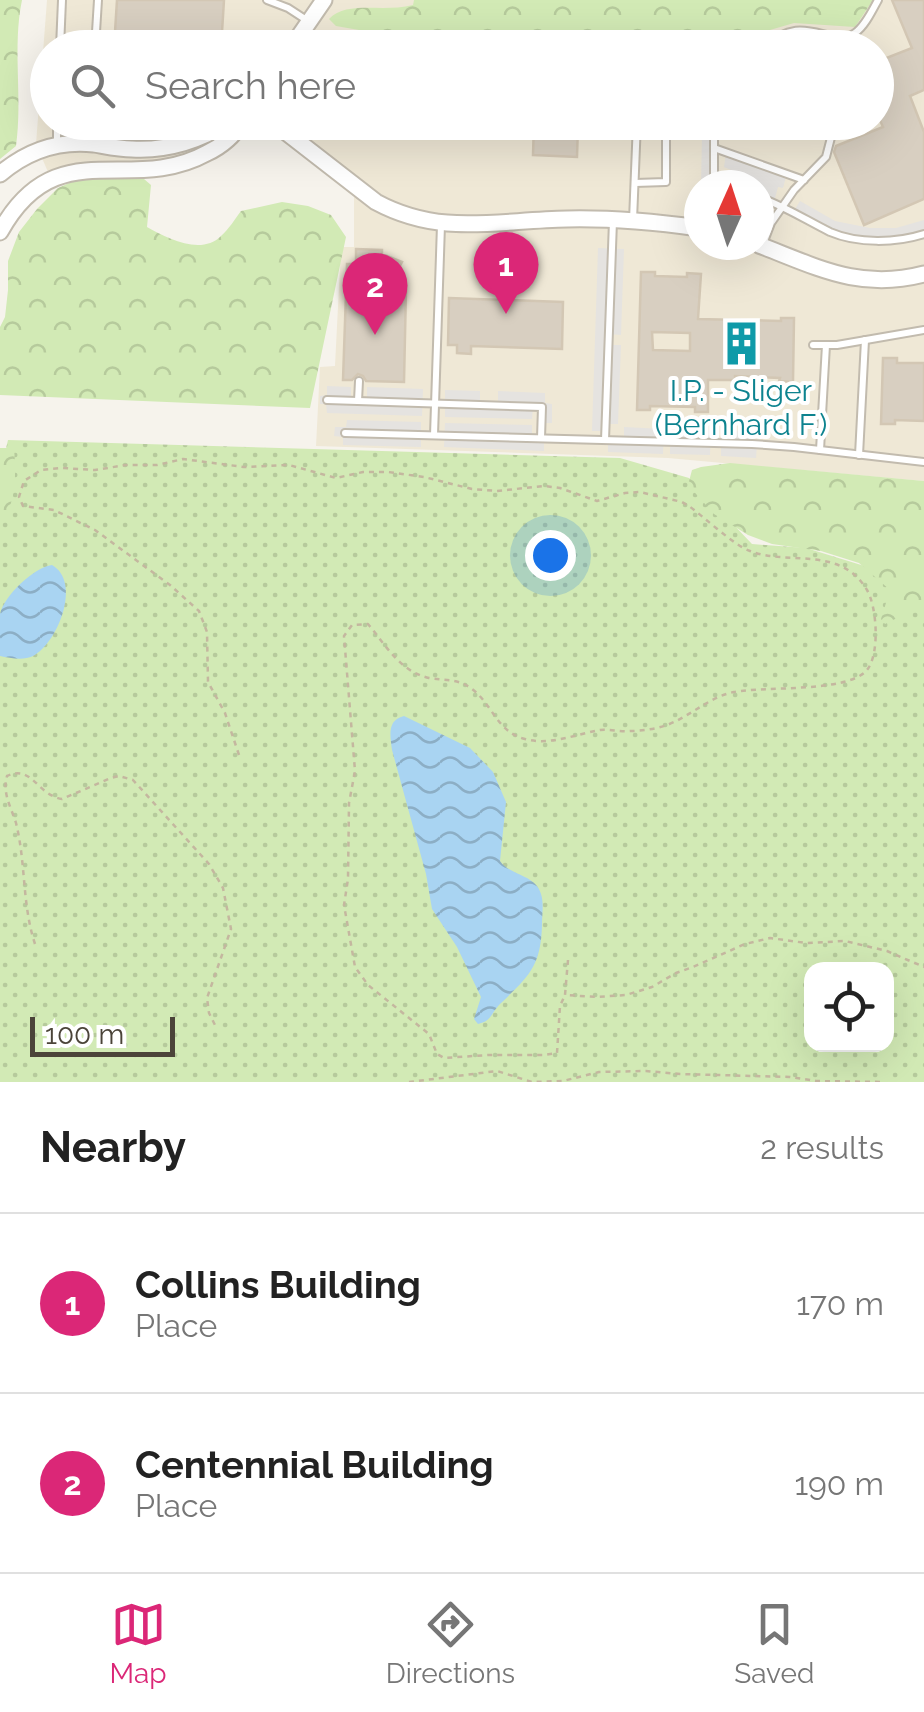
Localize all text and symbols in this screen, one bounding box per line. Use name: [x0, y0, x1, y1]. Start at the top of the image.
search box: [30, 30, 894, 140]
icon: search: [65, 58, 120, 113]
text: Search here: [145, 63, 356, 108]
north arrow: [684, 170, 774, 260]
pin: 1: [474, 232, 538, 314]
pin: 2: [342, 252, 408, 335]
building icon: I.P. - Sliger (Bernhard F.): [717, 320, 765, 368]
place label: I.P. - Sliger (Bernhard F.): [655, 373, 827, 442]
your location: [525, 530, 576, 581]
map controls: [804, 962, 894, 1052]
button: locate: [804, 962, 894, 1052]
scale bar: [30, 1012, 175, 1056]
text: 100 m: [45, 1018, 124, 1051]
text: Nearby: [40, 1123, 186, 1172]
text: 2 results: [760, 1129, 884, 1166]
text: Collins Building: [135, 1262, 421, 1307]
text: 1: [65, 1285, 80, 1322]
text: 170 m: [796, 1285, 884, 1322]
text: Place: [135, 1307, 217, 1344]
text: Centennial Building: [135, 1442, 493, 1487]
text: 2: [63, 1465, 82, 1502]
text: 190 m: [794, 1465, 884, 1502]
text: Place: [135, 1487, 217, 1524]
tab: Map: [110, 1597, 167, 1690]
tab: Directions: [386, 1597, 515, 1690]
tab: Saved: [734, 1597, 814, 1690]

